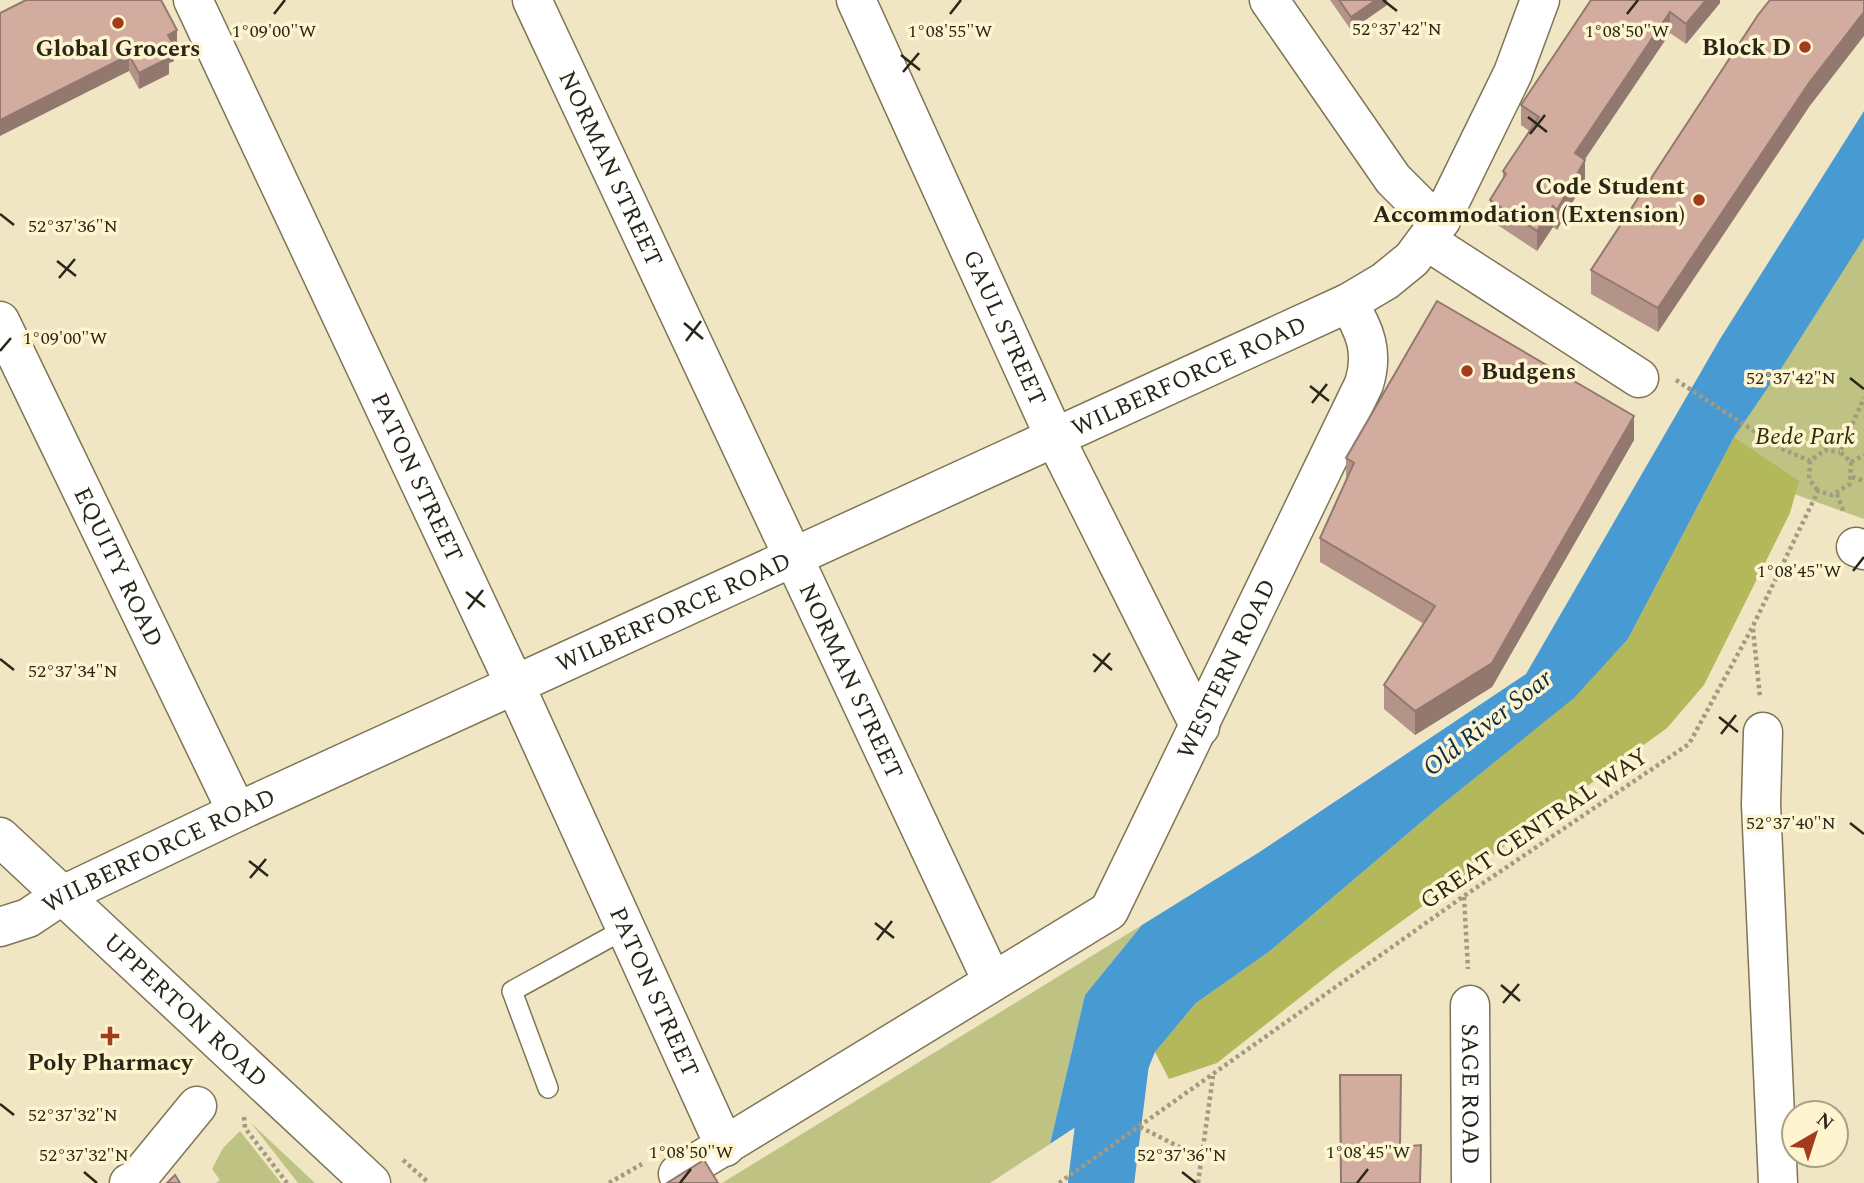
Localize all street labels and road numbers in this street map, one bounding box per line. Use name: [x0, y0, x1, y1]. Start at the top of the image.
street label: NORMAN STREET: [549, 65, 672, 273]
street label: GAUL STREET: [953, 244, 1055, 412]
street label: WILBERFORCE ROAD: [1066, 307, 1313, 446]
street label: PATON STREET: [361, 387, 472, 568]
street label: EQUITY ROAD: [64, 481, 172, 654]
street label: WILBERFORCE ROAD: [550, 543, 797, 683]
street label: WESTERN ROAD: [1168, 573, 1286, 765]
street label: NORMAN STREET: [789, 577, 912, 785]
street label: GREAT CENTRAL WAY: [1413, 739, 1656, 919]
street label: WILBERFORCE ROAD: [35, 780, 282, 923]
street label: PATON STREET: [599, 901, 708, 1083]
street label: UPPERTON ROAD: [95, 925, 275, 1097]
street label: SAGE ROAD: [1451, 1023, 1488, 1165]

